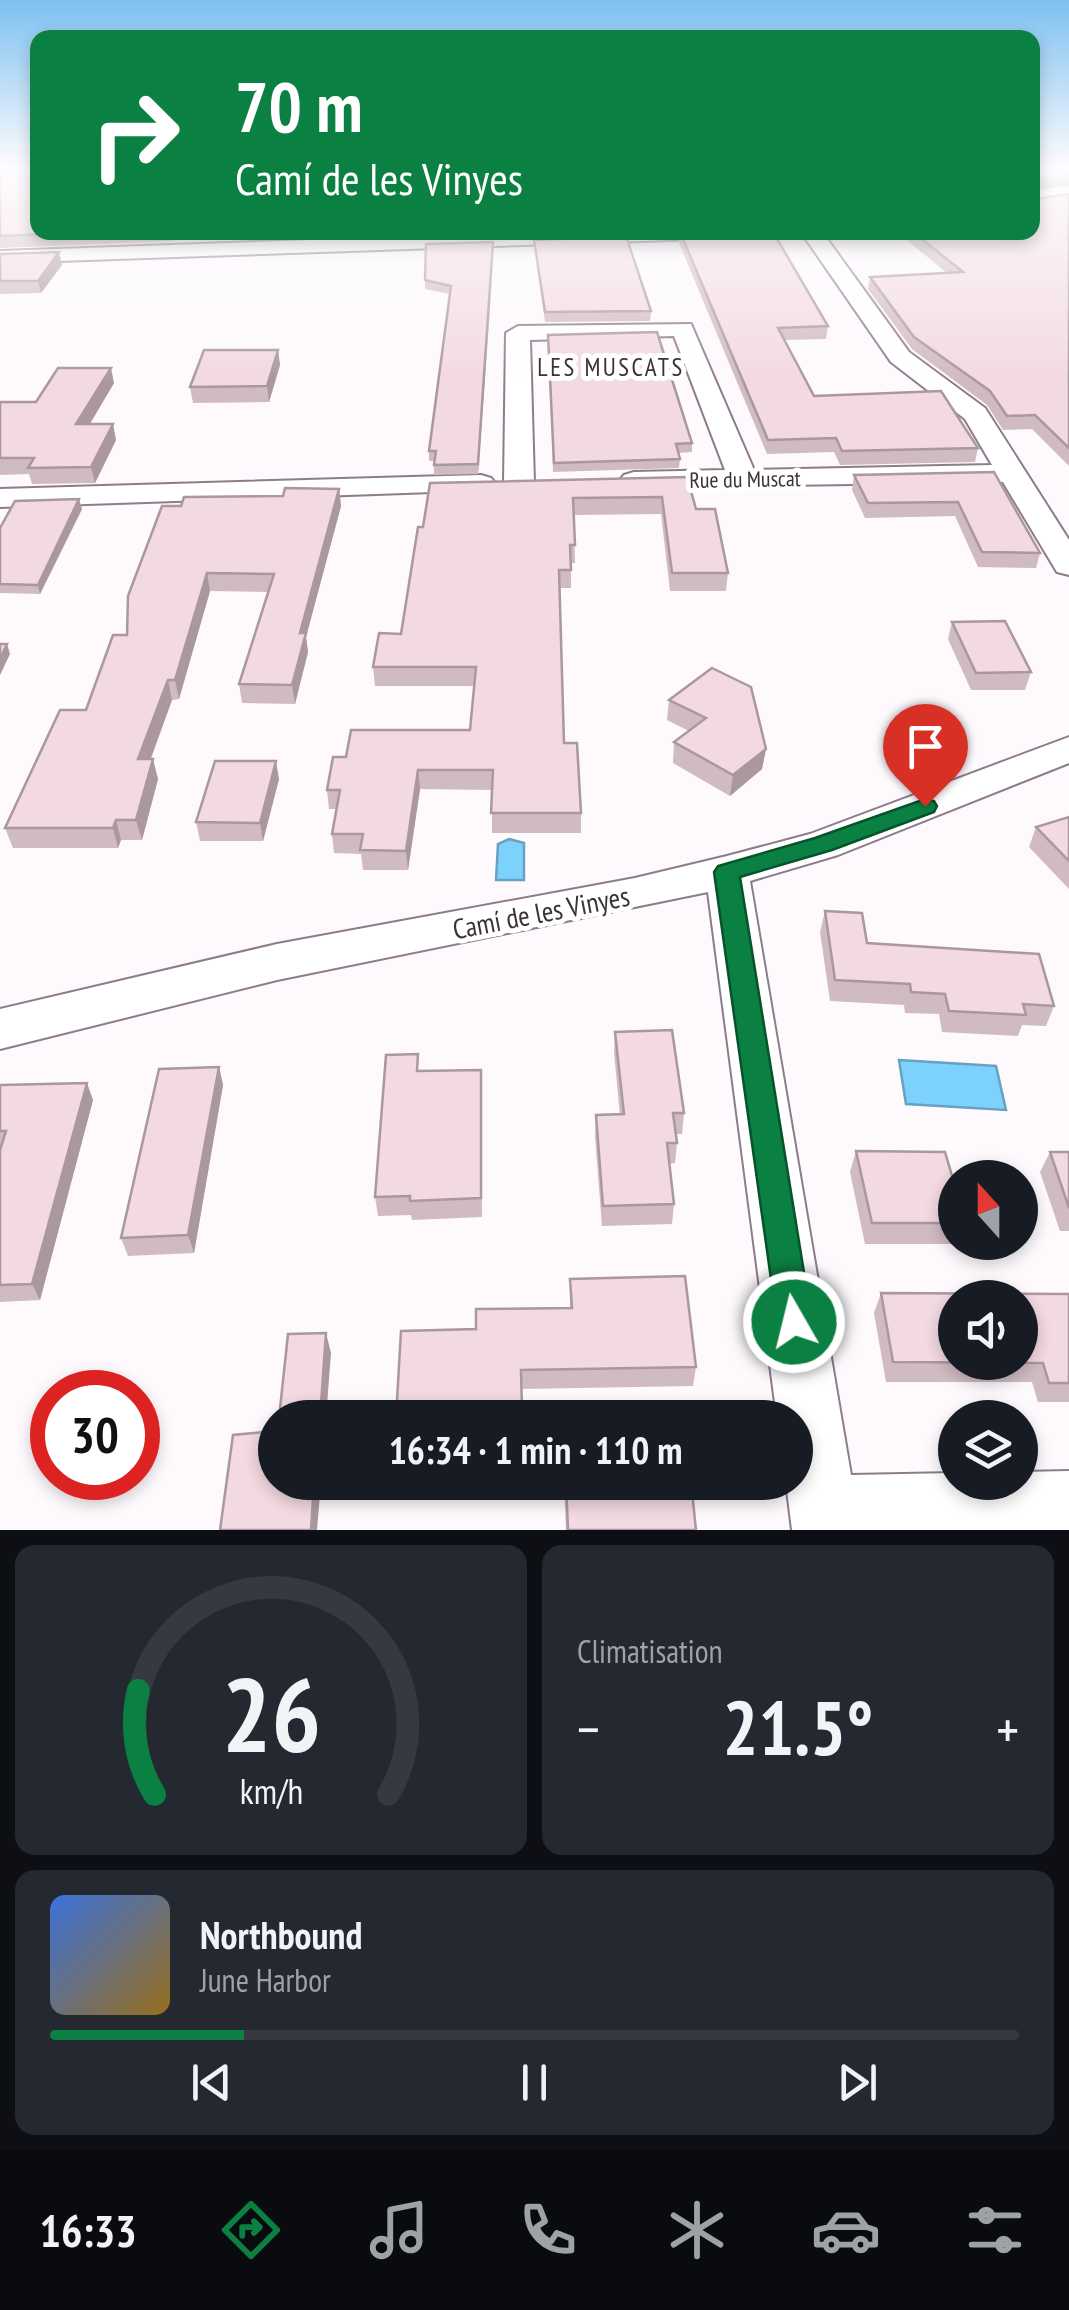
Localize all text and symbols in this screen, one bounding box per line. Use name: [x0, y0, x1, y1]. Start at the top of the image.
text: 70 m: [235, 61, 363, 151]
icon: right: [70, 70, 200, 200]
text: Camí de les Vinyes: [235, 149, 523, 207]
district label: LES MUSCATS: [537, 351, 685, 383]
street label: Rue du Muscat: [689, 464, 801, 494]
pin: [883, 704, 968, 807]
icon: arrive: [898, 719, 953, 774]
street label: Camí de les Vinyes: [449, 877, 633, 947]
north arrow: [938, 1160, 1038, 1260]
map controls: [938, 1160, 1038, 1500]
position arrow: [742, 1270, 846, 1374]
button: sound: [938, 1280, 1038, 1380]
speed limit sign: 30: [30, 1370, 160, 1500]
button: layers: [938, 1400, 1038, 1500]
text: 16:34 · 1 min · 110 m: [389, 1425, 682, 1474]
text: Climatisation: [577, 1630, 723, 1672]
text: 26: [221, 1646, 321, 1781]
text: 21.5°: [723, 1679, 873, 1776]
text: −: [577, 1693, 600, 1764]
text: +: [996, 1693, 1019, 1764]
text: km/h: [239, 1768, 303, 1814]
text: Northbound: [200, 1910, 362, 1959]
text: June Harbor: [200, 1959, 331, 2001]
icon: previous: [184, 2055, 239, 2110]
icon: pause: [507, 2055, 562, 2110]
icon: next: [830, 2055, 885, 2110]
icon: directions: [216, 2195, 286, 2265]
icon: music: [364, 2195, 434, 2265]
icon: phone: [513, 2195, 583, 2265]
icon: climate: [662, 2195, 732, 2265]
icon: car: [811, 2195, 881, 2265]
icon: filters: [960, 2195, 1030, 2265]
text: 16:33: [39, 2201, 137, 2259]

